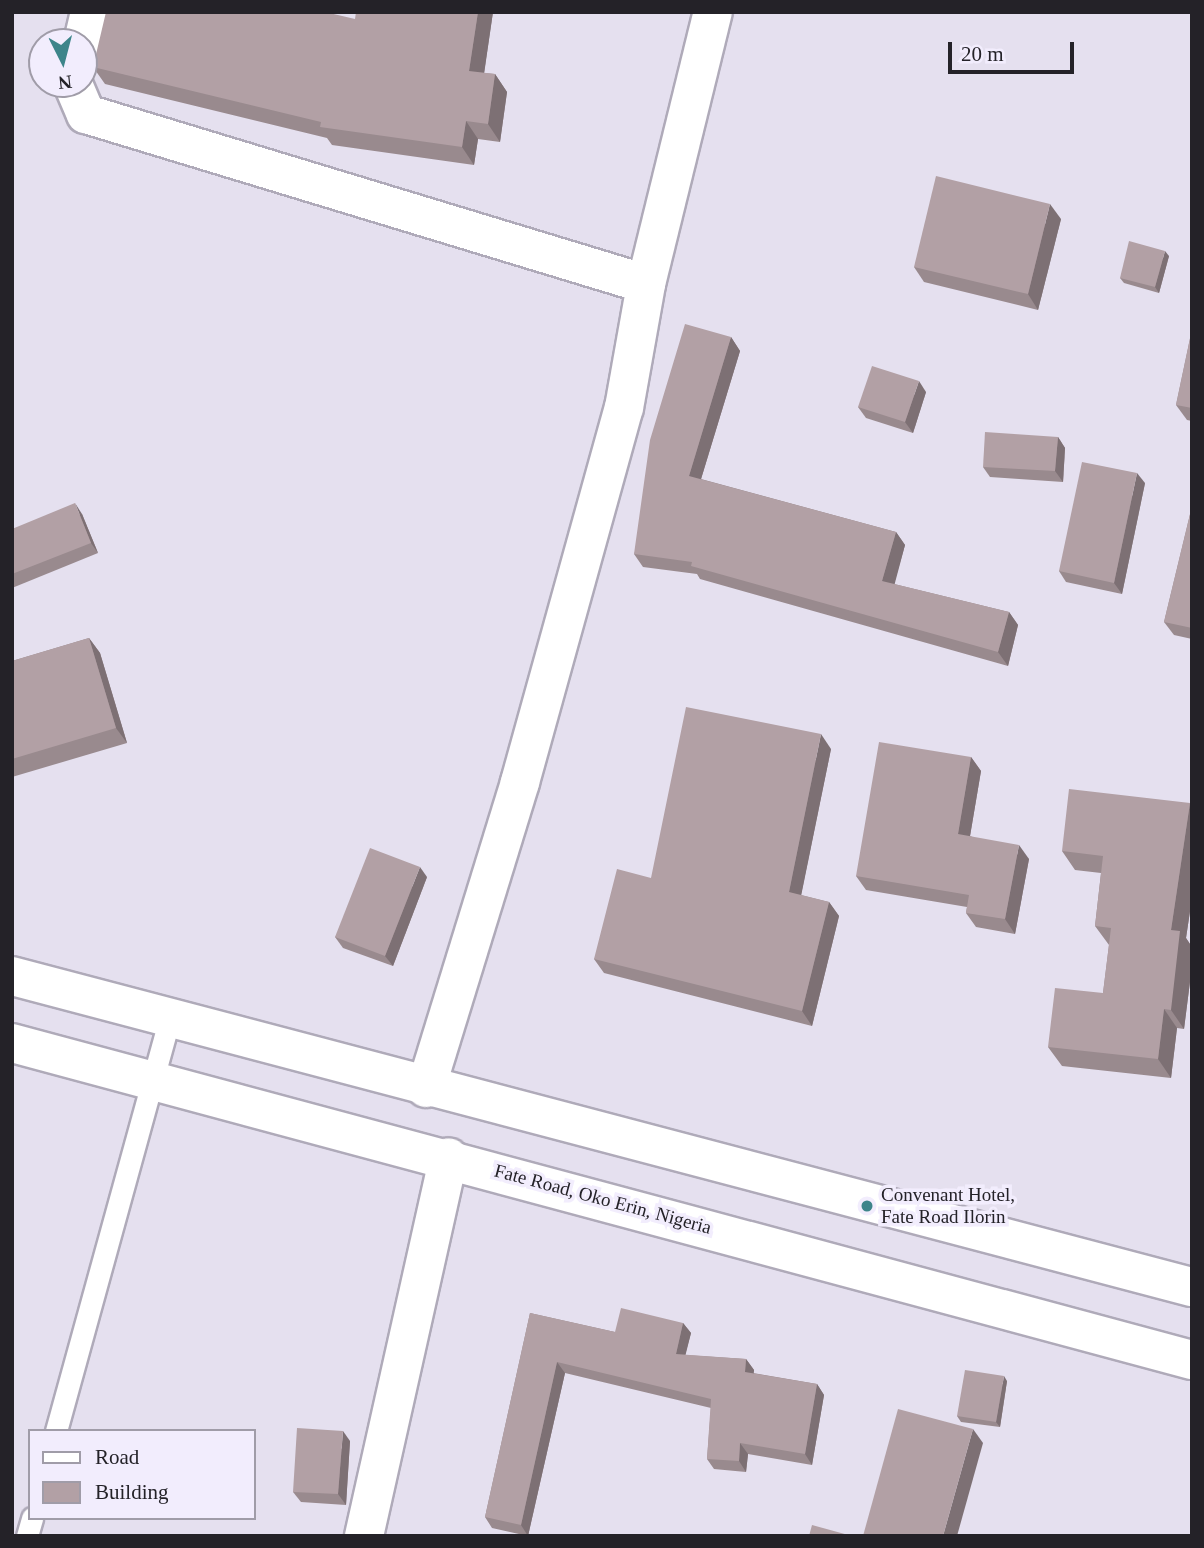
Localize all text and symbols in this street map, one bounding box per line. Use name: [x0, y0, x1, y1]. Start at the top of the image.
north arrow: [28, 28, 98, 98]
scale bar: [952, 28, 1078, 72]
text: 20 m: [961, 42, 1004, 66]
text: N: [57, 71, 73, 94]
street label: Fate Road, Oko Erin, Nigeria: [492, 1159, 714, 1239]
place label: Convenant Hotel, Fate Road Ilorin: [881, 1184, 1015, 1228]
marker: Convenant Hotel, Fate Road Ilorin: [859, 1198, 875, 1214]
legend: [28, 1429, 256, 1520]
text: Road: [95, 1445, 139, 1469]
text: Building: [95, 1480, 169, 1504]

